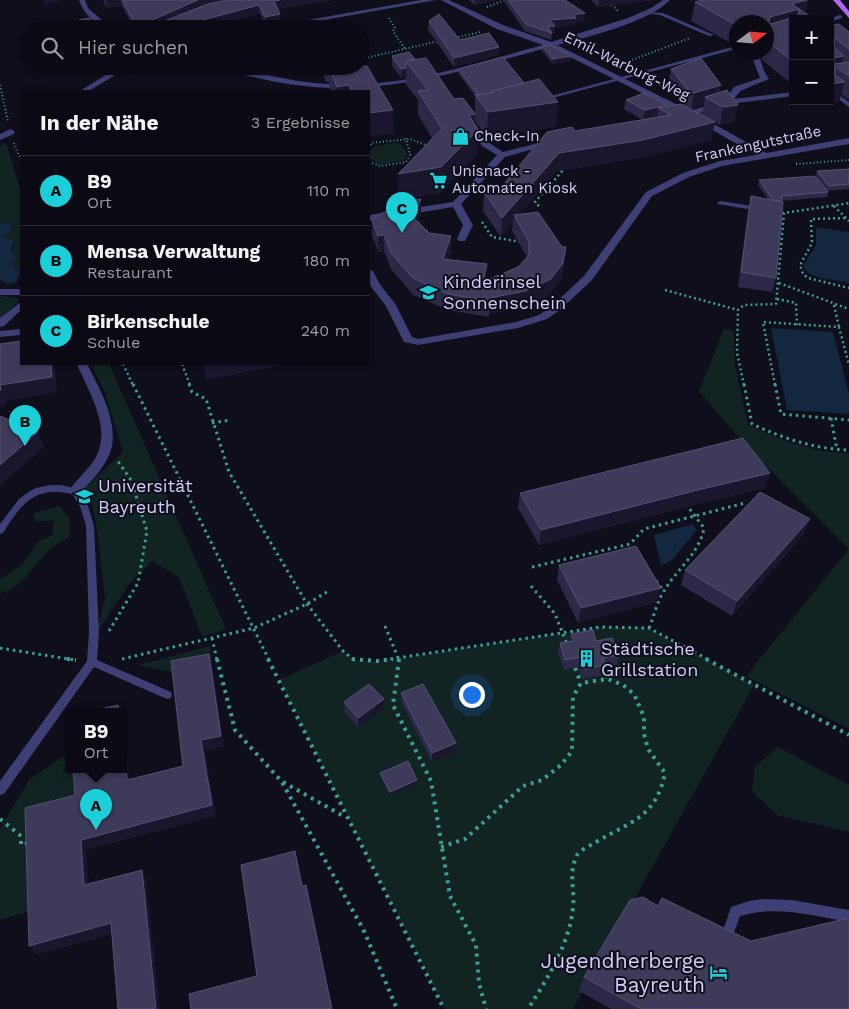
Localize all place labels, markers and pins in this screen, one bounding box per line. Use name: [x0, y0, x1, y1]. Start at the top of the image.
shop icon: Check-In: [450, 126, 470, 146]
place label: Check-In: [474, 127, 540, 145]
place label: Unisnack - Automaten Kiosk: [452, 162, 578, 197]
supermarket icon: Unisnack - Automaten Kiosk: [428, 170, 448, 190]
pin: C: [386, 192, 418, 233]
place label: Kinderinsel Sonnenschein: [443, 271, 566, 313]
school or university icon: Kinderinsel Sonnenschein: [419, 282, 439, 302]
pin: B: [9, 405, 41, 446]
place label: Universität Bayreuth: [98, 475, 193, 517]
school or university icon: Universität Bayreuth: [74, 486, 94, 506]
place label: Städtische Grillstation: [601, 638, 698, 680]
building icon: Städtische Grillstation: [577, 649, 597, 669]
pin: A: [80, 789, 112, 830]
place label: Jugendherberge Bayreuth: [541, 948, 705, 997]
hotel icon: Jugendherberge Bayreuth: [709, 963, 729, 983]

